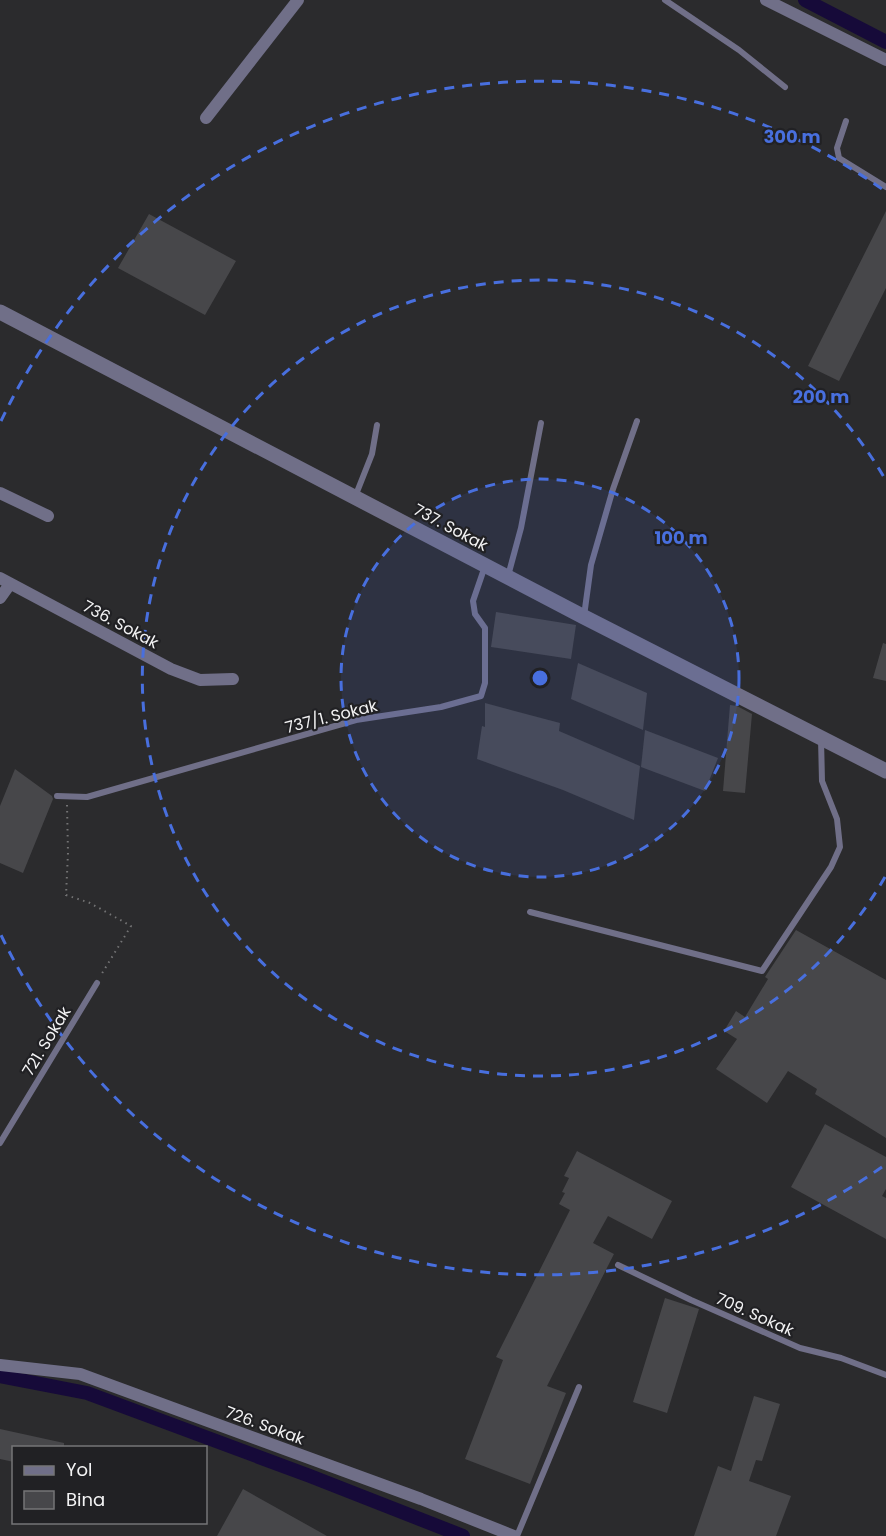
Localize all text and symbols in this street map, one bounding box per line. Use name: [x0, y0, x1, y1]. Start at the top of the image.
text: 300 m: [763, 124, 821, 149]
text: 200 m: [793, 384, 849, 409]
street label: 737. Sokak: [409, 498, 493, 557]
text: 100 m: [654, 525, 708, 550]
street label: 736. Sokak: [79, 595, 163, 654]
centre of rings: [530, 668, 550, 688]
street label: 737/1. Sokak: [283, 694, 380, 739]
street label: 721. Sokak: [17, 1001, 77, 1080]
street label: 709. Sokak: [712, 1287, 798, 1342]
street label: 726. Sokak: [222, 1401, 308, 1451]
legend: [12, 1446, 207, 1524]
text: Yol: [66, 1457, 92, 1482]
text: Bina: [66, 1487, 105, 1512]

